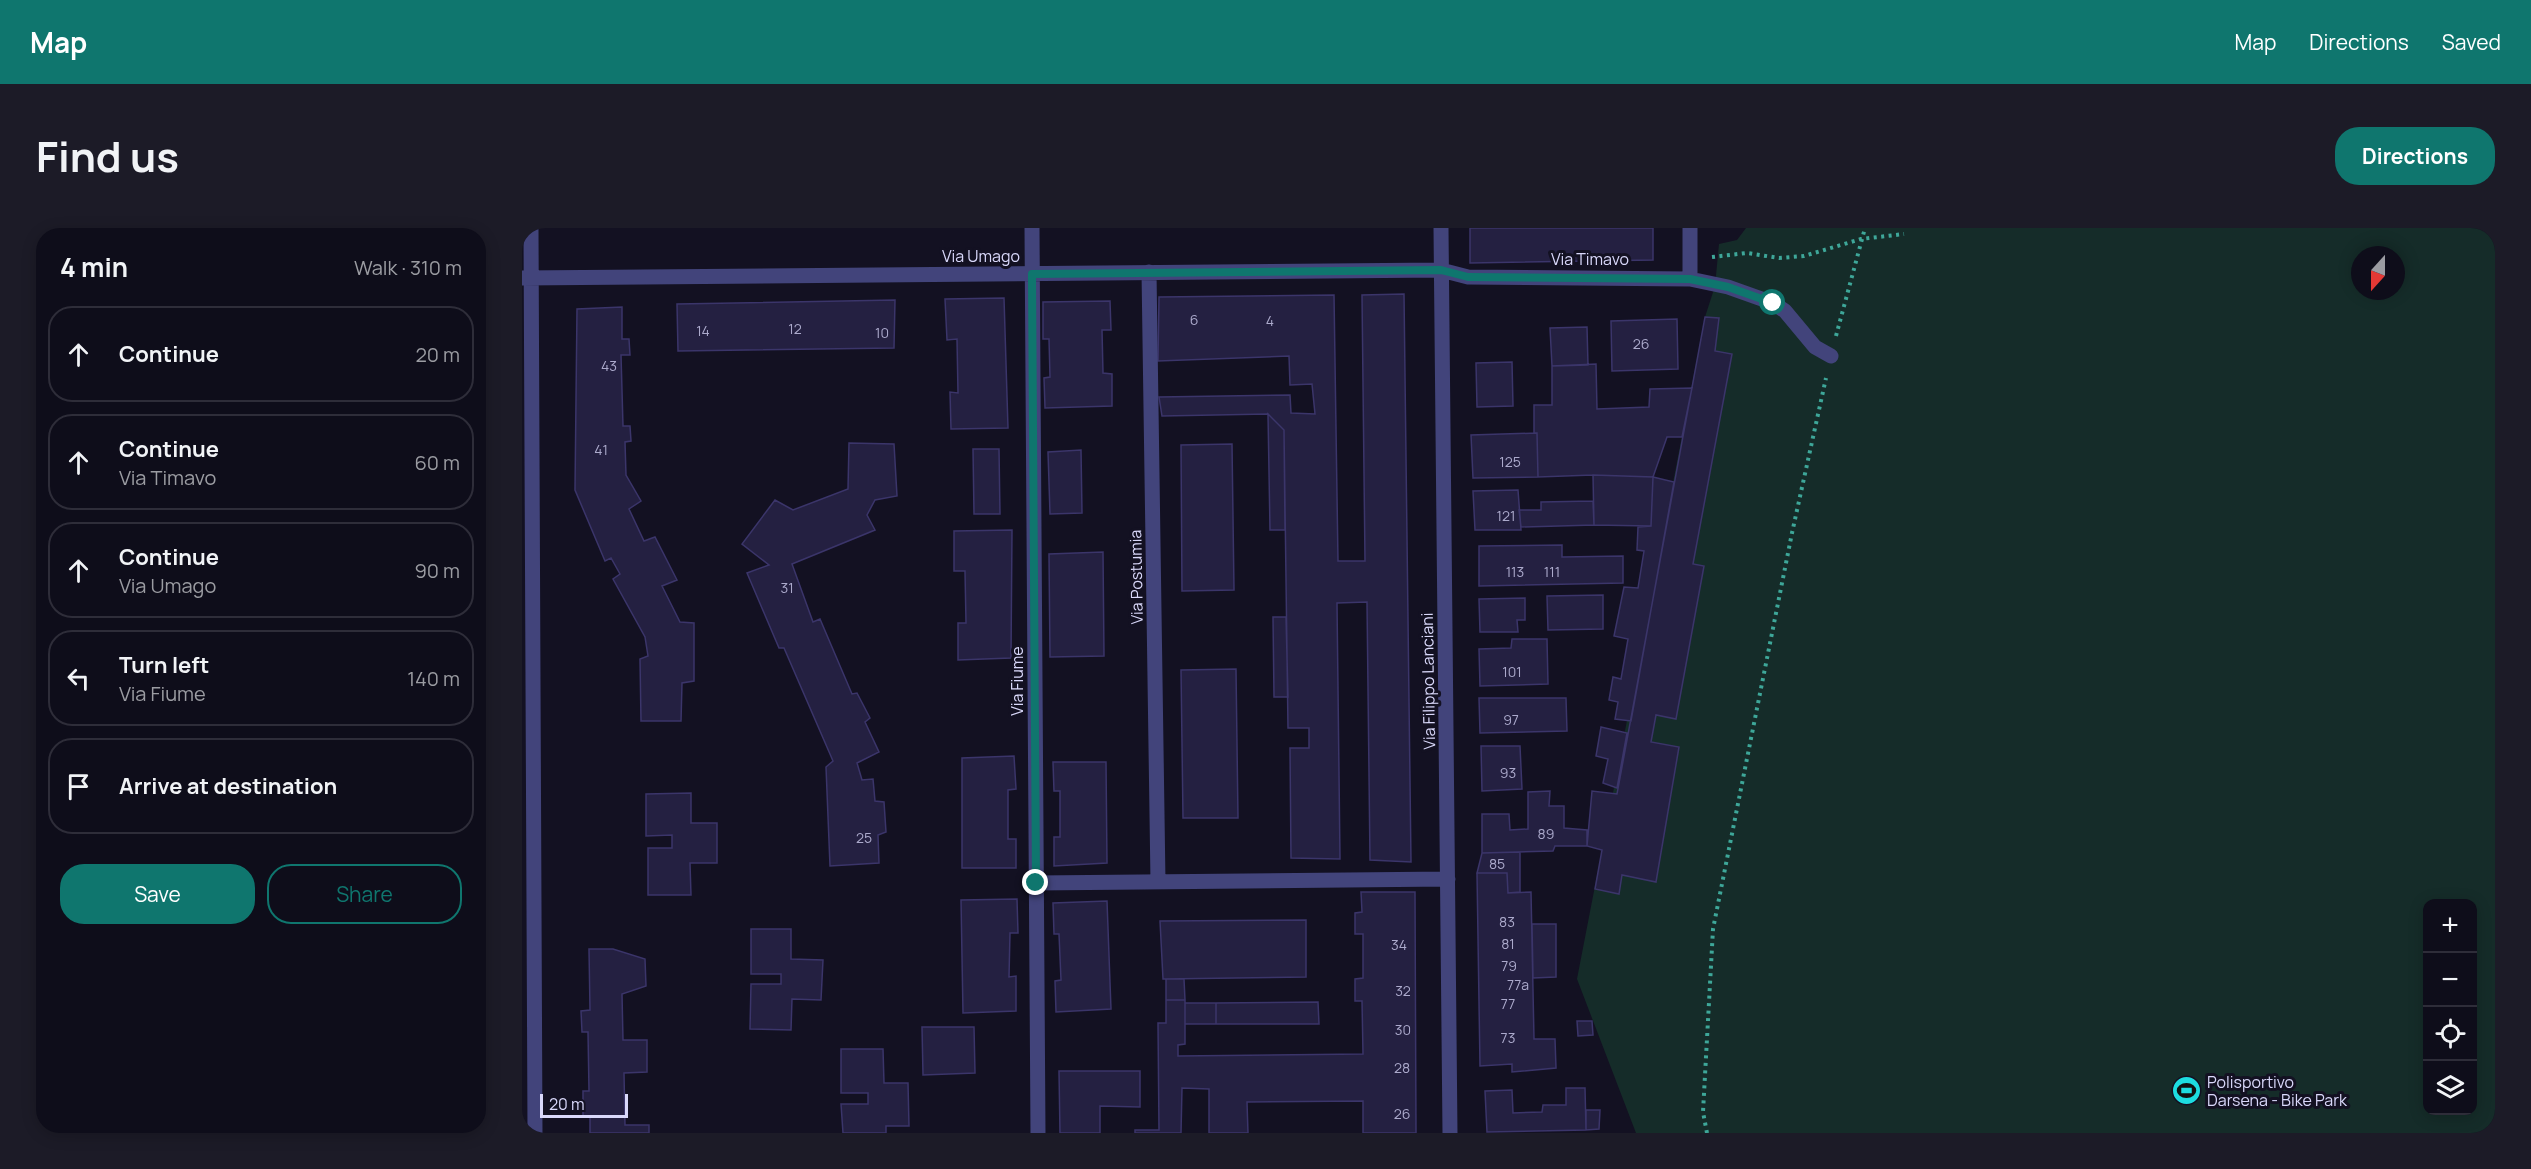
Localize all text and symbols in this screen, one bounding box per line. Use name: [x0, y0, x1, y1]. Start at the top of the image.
text: Map: [30, 23, 87, 61]
text: Map: [2235, 28, 2276, 56]
text: Directions: [2309, 28, 2409, 56]
text: Saved: [2442, 28, 2501, 56]
text: Find us: [36, 127, 179, 185]
button: Directions: [2335, 127, 2495, 185]
street label: Via Umago: [942, 245, 1020, 267]
north arrow: [2351, 246, 2405, 300]
street label: Via Timavo: [1551, 248, 1629, 270]
text: 4 min: [60, 249, 128, 285]
text: Walk · 310 m: [354, 254, 462, 281]
route start: [1759, 289, 1785, 315]
house number: 6: [1190, 310, 1198, 329]
house number: 4: [1266, 311, 1274, 330]
house number: 12: [788, 319, 802, 338]
house number: 14: [696, 321, 710, 340]
house number: 10: [875, 323, 889, 342]
house number: 26: [1633, 334, 1649, 353]
icon: ahead: [62, 338, 95, 371]
text: Continue: [119, 339, 219, 369]
text: 20 m: [415, 341, 460, 368]
house number: 43: [601, 356, 617, 375]
text: Continue: [119, 434, 219, 464]
house number: 41: [594, 440, 608, 459]
icon: ahead: [62, 446, 95, 479]
text: 60 m: [414, 449, 460, 476]
house number: 125: [1499, 452, 1521, 471]
text: Via Timavo: [119, 464, 216, 491]
house number: 121: [1497, 506, 1515, 525]
street label: Via Postumia: [1124, 529, 1148, 625]
text: Continue: [119, 542, 219, 572]
icon: ahead: [62, 554, 95, 587]
text: 90 m: [414, 557, 460, 584]
house number: 113: [1506, 562, 1524, 581]
house number: 111: [1544, 562, 1560, 581]
text: Via Umago: [119, 572, 216, 599]
house number: 31: [780, 578, 794, 597]
street label: Via Filippo Lanciani: [1416, 612, 1440, 750]
street label: Via Fiume: [1006, 646, 1028, 716]
text: Turn left: [119, 650, 209, 680]
icon: left: [62, 662, 95, 695]
house number: 101: [1502, 662, 1522, 681]
text: 140 m: [407, 665, 460, 692]
text: Via Fiume: [119, 680, 206, 707]
house number: 97: [1503, 710, 1519, 729]
house number: 93: [1500, 763, 1516, 782]
icon: arrive: [62, 770, 95, 803]
text: Arrive at destination: [119, 771, 337, 801]
house number: 89: [1538, 824, 1554, 843]
house number: 25: [856, 828, 872, 847]
house number: 85: [1489, 854, 1505, 873]
button: Save: [60, 864, 255, 924]
button: Share: [267, 864, 462, 924]
route end: [1022, 869, 1048, 895]
map controls: [2423, 899, 2477, 1115]
button: +: [2423, 899, 2477, 953]
house number: 83: [1499, 912, 1515, 931]
house number: 81: [1501, 934, 1515, 953]
house number: 34: [1391, 935, 1407, 954]
button: −: [2423, 953, 2477, 1007]
house number: 79: [1501, 956, 1517, 975]
house number: 77a: [1507, 975, 1529, 994]
house number: 32: [1395, 981, 1411, 1000]
house number: 77: [1501, 994, 1515, 1013]
button: locate: [2423, 1007, 2477, 1061]
house number: 30: [1395, 1020, 1411, 1039]
house number: 73: [1501, 1028, 1515, 1047]
house number: 28: [1394, 1058, 1410, 1077]
button: layers: [2423, 1061, 2477, 1115]
place label: Polisportivo Darsena - Bike Park: [2207, 1071, 2348, 1111]
sports icon: Polisportivo Darsena - Bike Park: [2170, 1075, 2202, 1107]
scale bar: [540, 1091, 628, 1118]
text: 20 m: [549, 1093, 585, 1115]
house number: 26: [1394, 1104, 1410, 1123]

